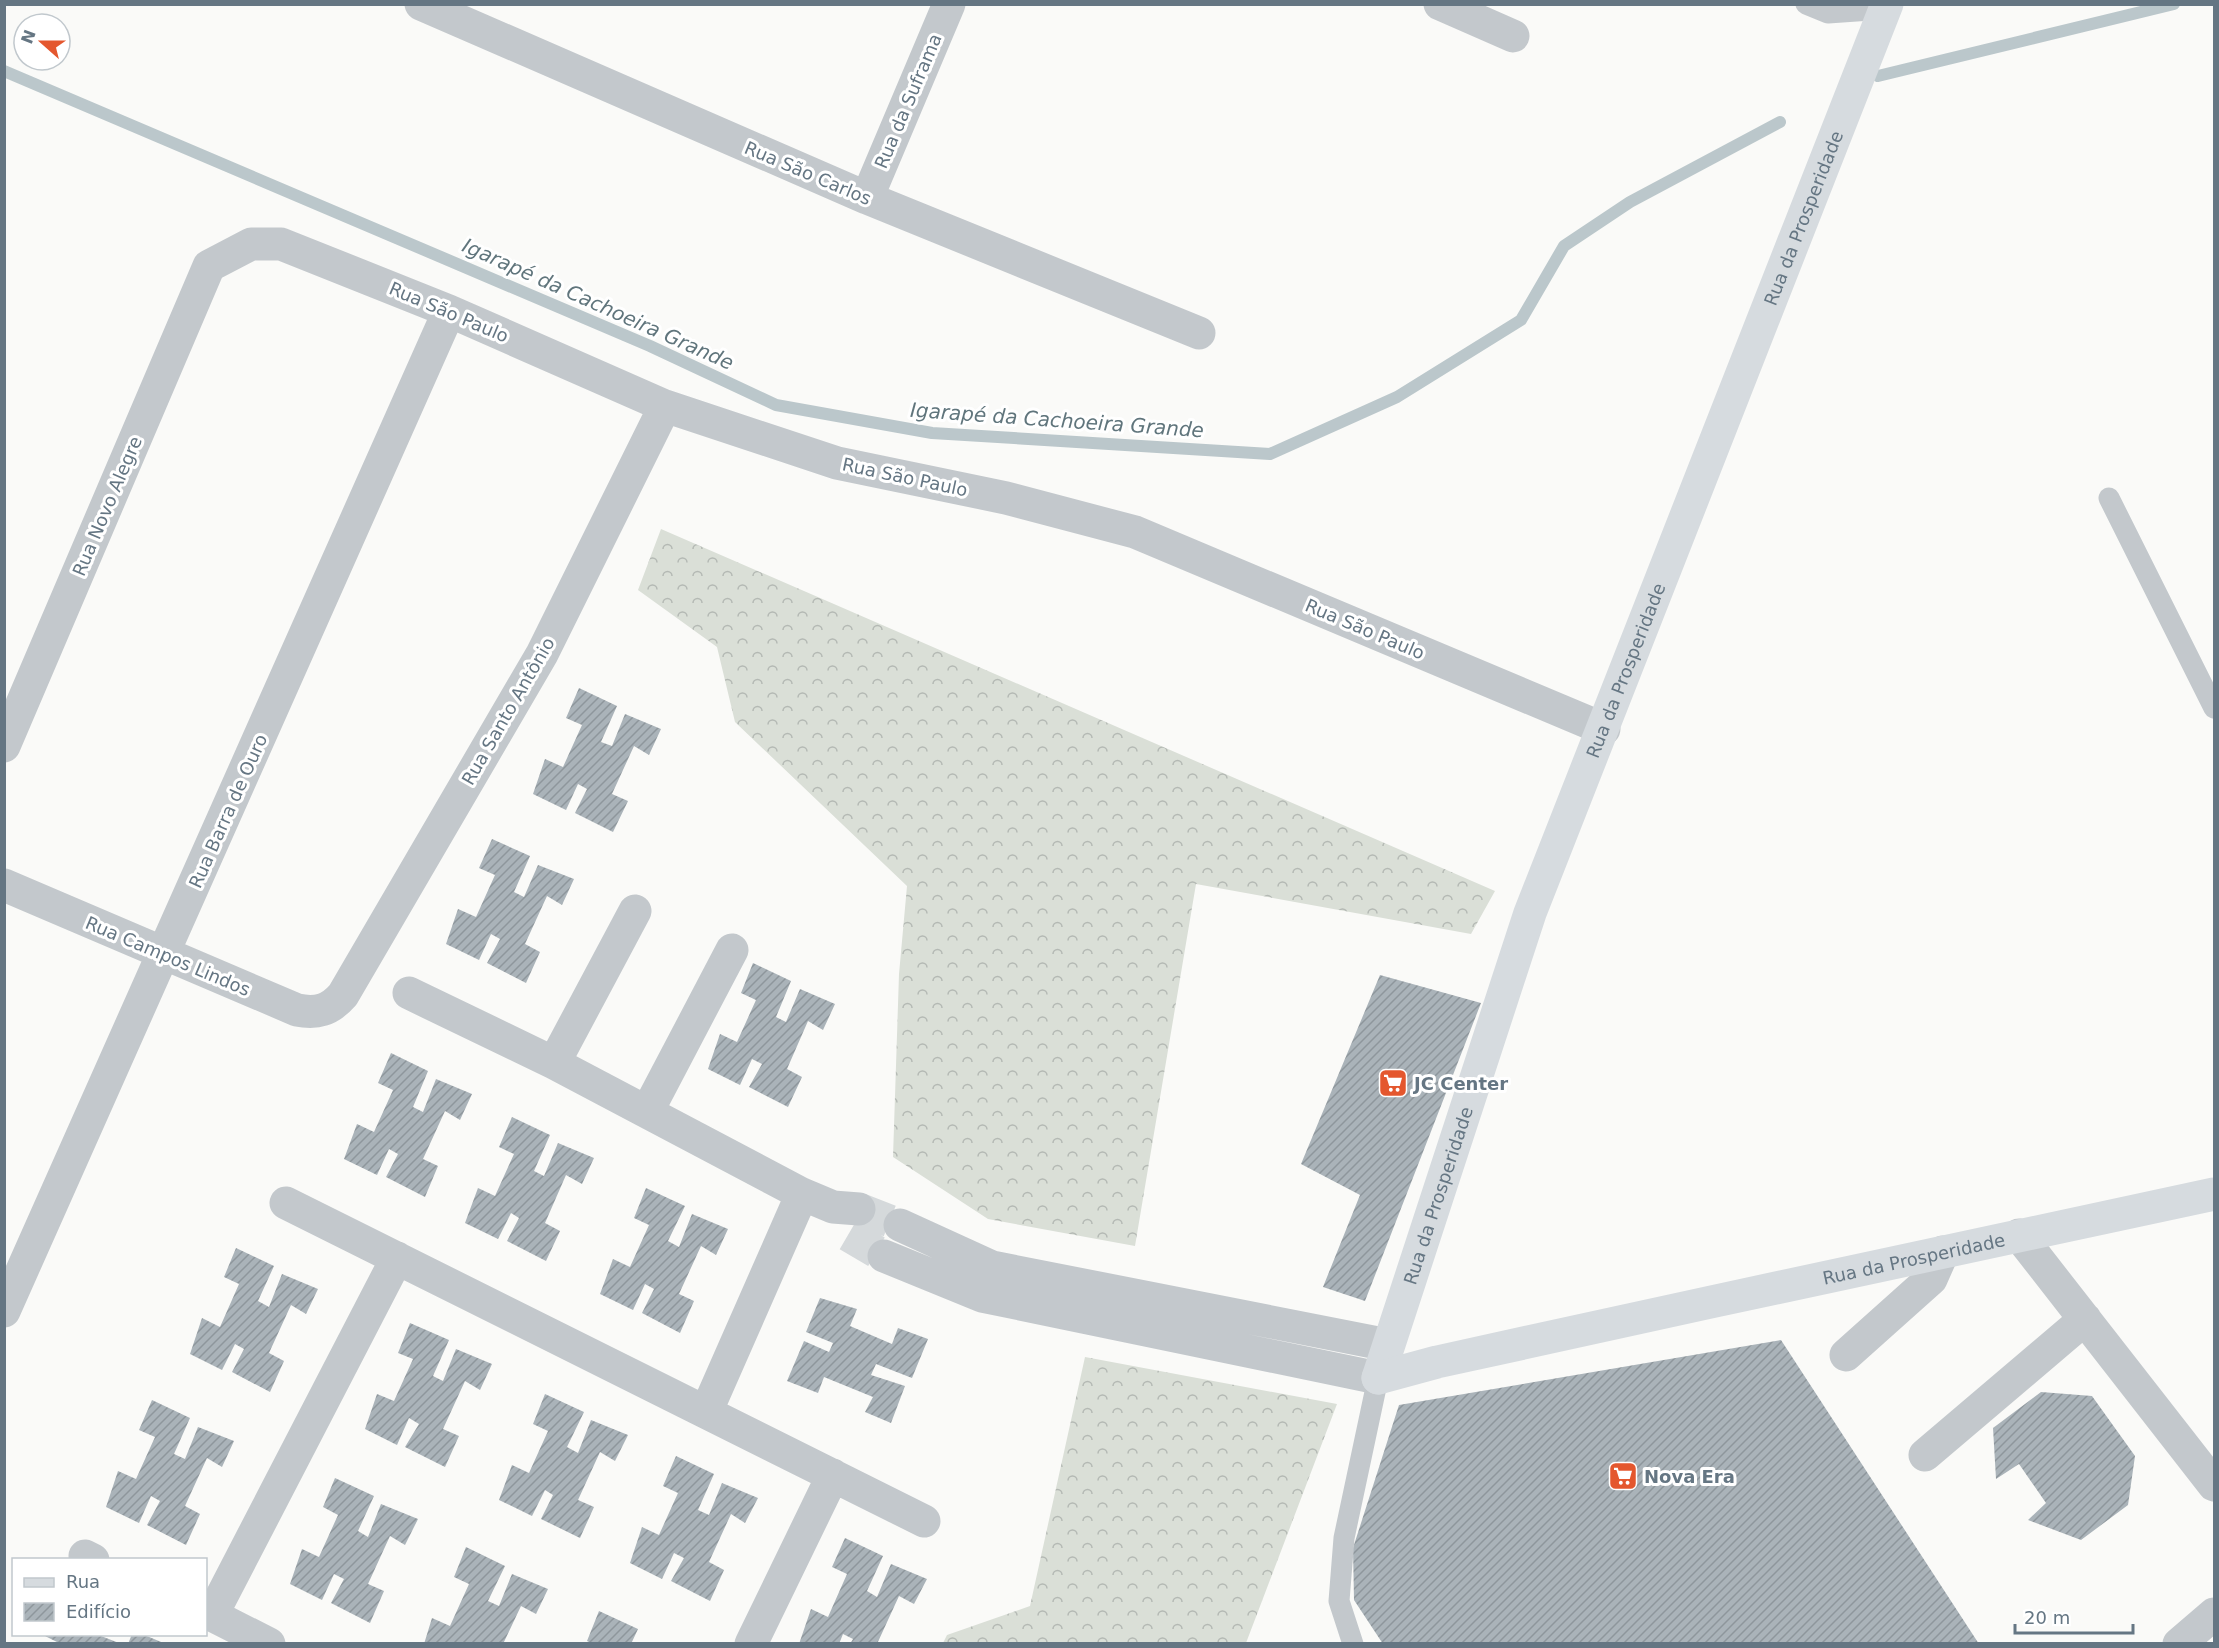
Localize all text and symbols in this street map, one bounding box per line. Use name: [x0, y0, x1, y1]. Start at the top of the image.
north arrow: [12, 12, 72, 72]
text: N: [17, 27, 40, 46]
street label: Rua da Suframa: [870, 31, 946, 171]
street label: Rua da Prosperidade: [1759, 128, 1847, 308]
street label: Rua São Carlos: [742, 137, 874, 209]
water label: Igarapé da Cachoeira Grande: [459, 233, 737, 375]
street label: Rua São Paulo: [386, 277, 512, 347]
water label: Igarapé da Cachoeira Grande: [909, 398, 1205, 442]
street label: Rua Novo Alegre: [68, 433, 146, 579]
street label: Rua São Paulo: [840, 453, 970, 501]
street label: Rua da Prosperidade: [1582, 580, 1669, 761]
street label: Rua São Paulo: [1302, 594, 1428, 664]
street label: Rua Santo Antônio: [457, 634, 559, 788]
street label: Rua Barra de Ouro: [185, 731, 271, 891]
street label: Rua Campos Lindos: [83, 912, 253, 1000]
supermarket icon: JC Center: [1377, 1067, 1409, 1099]
place label: JC Center: [1412, 1073, 1508, 1094]
street label: Rua da Prosperidade: [1399, 1104, 1477, 1287]
street label: Rua da Prosperidade: [1821, 1229, 2007, 1288]
supermarket icon: Nova Era: [1607, 1460, 1639, 1492]
place label: Nova Era: [1644, 1466, 1735, 1487]
legend: [12, 1558, 207, 1636]
text: Rua: [66, 1571, 100, 1592]
scale bar: [2015, 1597, 2134, 1635]
text: Edifício: [66, 1601, 131, 1622]
text: 20 m: [2024, 1607, 2070, 1628]

